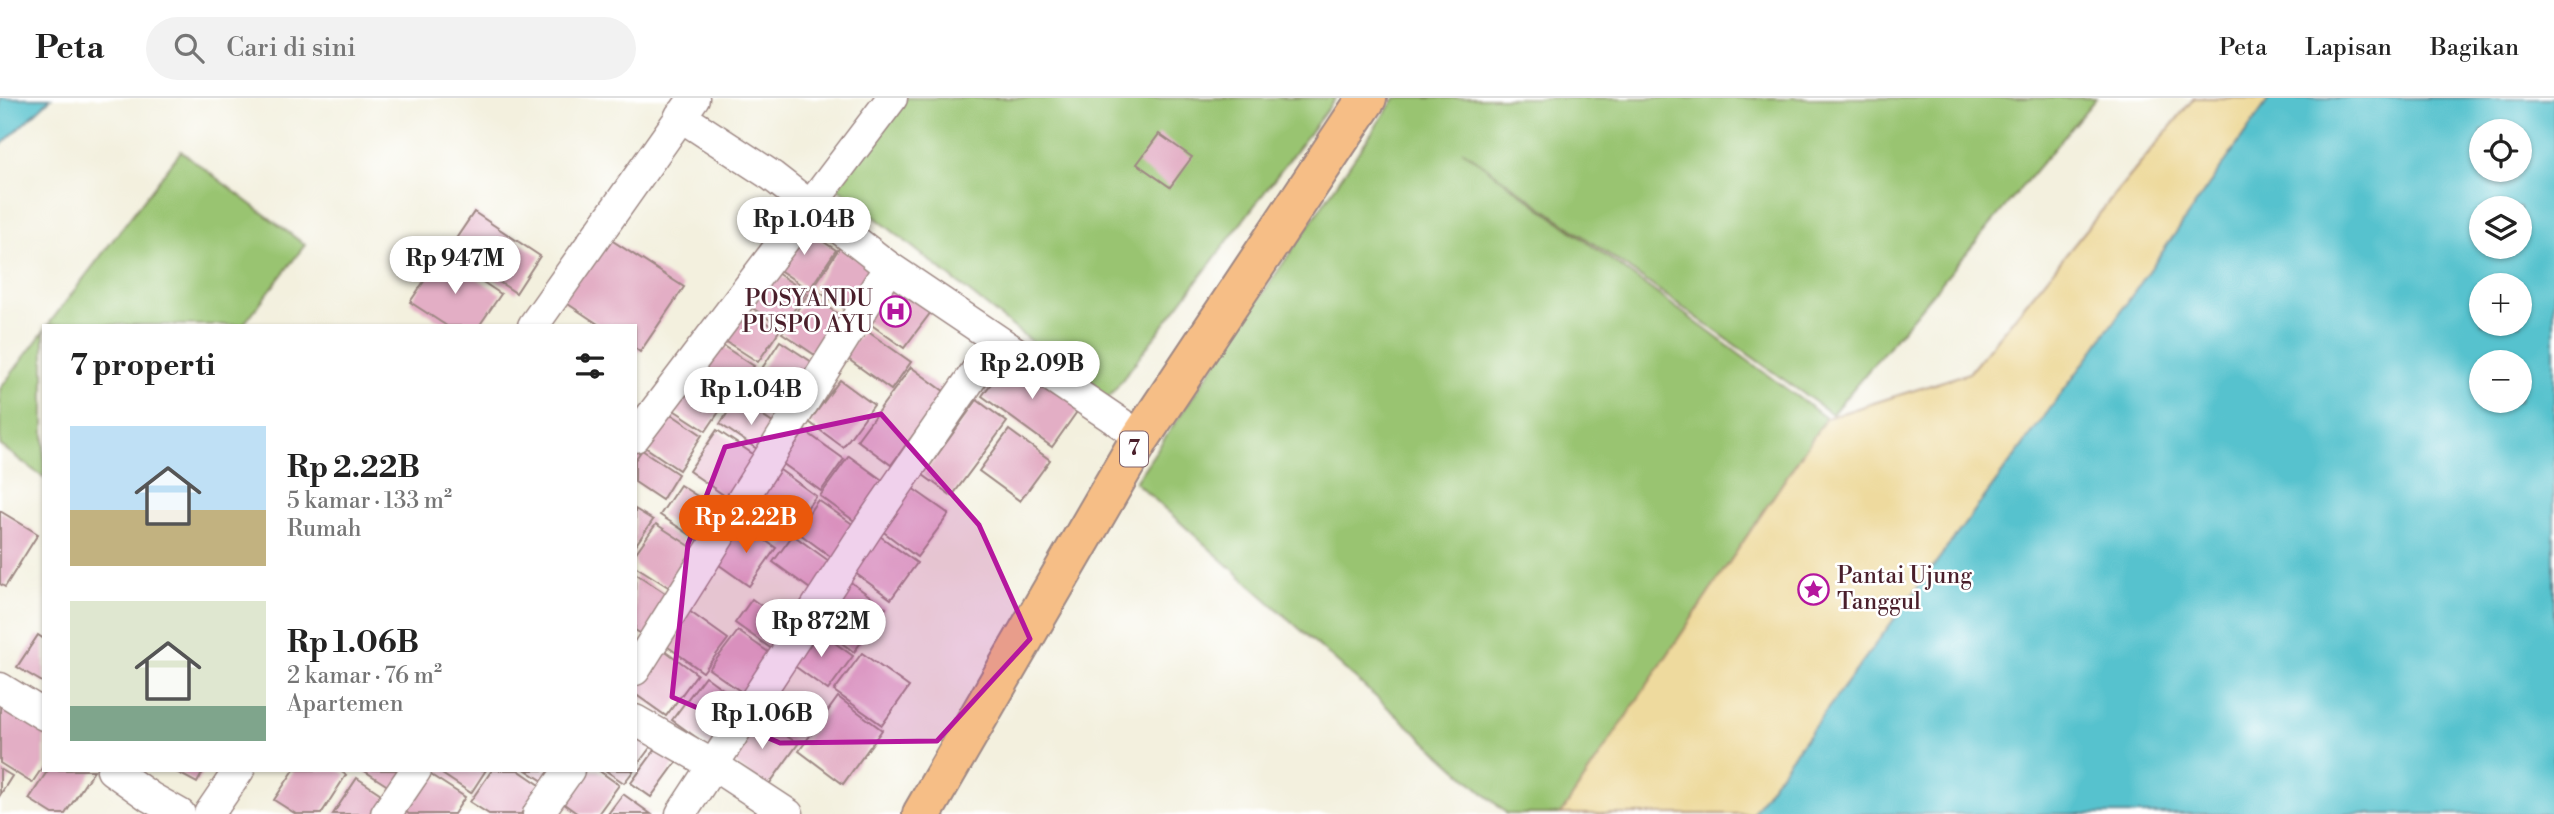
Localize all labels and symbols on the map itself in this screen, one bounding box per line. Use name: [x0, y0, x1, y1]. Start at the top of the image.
pin: Rp 1.04B: [732, 198, 876, 257]
pin: Rp 947M: [390, 236, 520, 296]
place label: POSYANDU PUSPO AYU: [742, 285, 873, 339]
hospital icon: POSYANDU PUSPO AYU: [879, 295, 913, 329]
pin: Rp 2.09B: [960, 342, 1104, 401]
pin: Rp 1.04B: [679, 368, 823, 427]
road number: 7: [1120, 432, 1148, 466]
pin: Rp 2.22B: [674, 496, 818, 555]
place label: Pantai Ujung Tanggul: [1837, 562, 1972, 616]
place icon: Pantai Ujung Tanggul: [1797, 572, 1831, 606]
pin: Rp 872M: [756, 600, 886, 659]
pin: Rp 1.06B: [690, 692, 834, 751]

